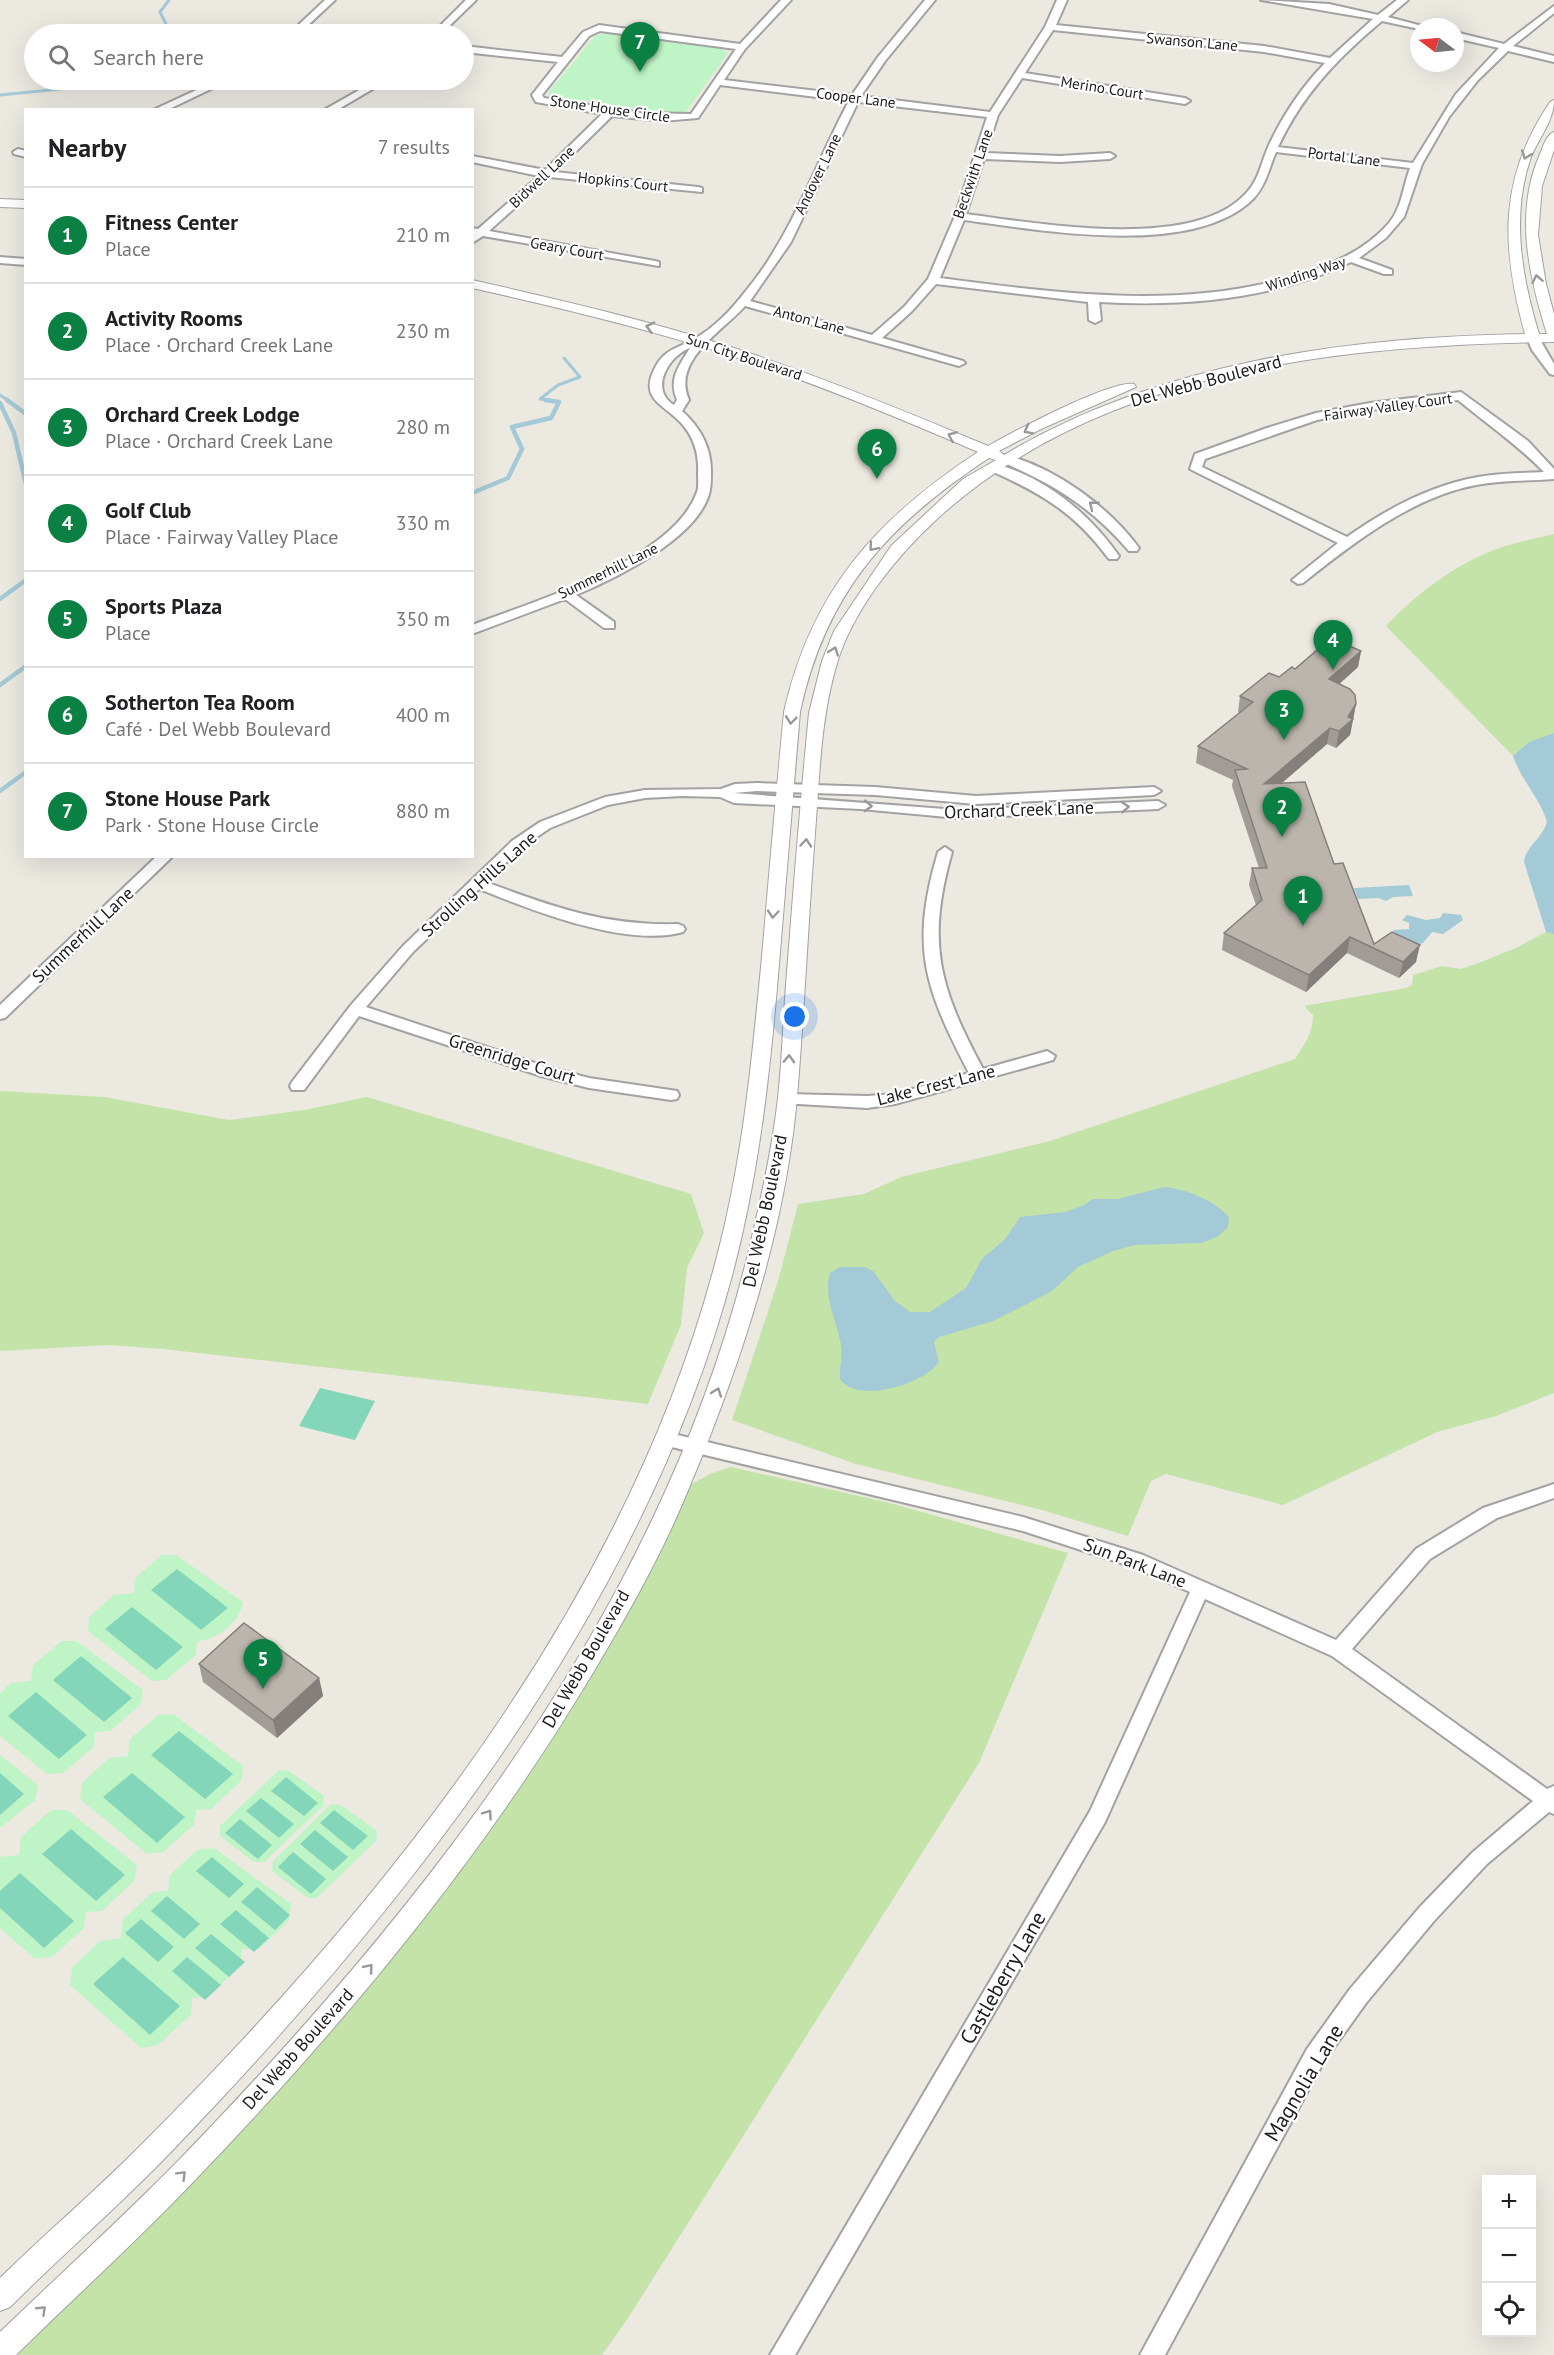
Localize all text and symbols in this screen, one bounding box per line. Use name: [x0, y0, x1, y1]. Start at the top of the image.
north arrow: [1410, 18, 1464, 72]
pin: 7: [620, 22, 660, 72]
search box: [24, 24, 474, 90]
street label: Swanson Lane: [1145, 28, 1239, 55]
icon: search: [45, 41, 78, 74]
text: Search here: [93, 43, 204, 71]
street label: Merino Court: [1059, 72, 1145, 103]
street label: Cooper Lane: [815, 83, 897, 112]
street label: Stone House Circle: [549, 91, 671, 126]
street label: Beckwith Lane: [948, 127, 997, 221]
street label: Andover Lane: [790, 130, 845, 217]
text: Nearby: [48, 131, 126, 164]
text: 7 results: [378, 134, 450, 160]
street label: Bidwell Lane: [505, 141, 578, 212]
street label: Portal Lane: [1307, 143, 1381, 170]
one-way arrow: [1521, 149, 1533, 160]
street label: Hopkins Court: [577, 167, 669, 196]
text: Fitness Center: [105, 208, 238, 236]
text: 1: [62, 222, 73, 248]
text: 210 m: [396, 222, 450, 248]
street label: Geary Court: [529, 233, 605, 264]
text: Place: [105, 236, 151, 262]
street label: Winding Way: [1263, 252, 1348, 295]
one-way arrow: [1531, 274, 1544, 284]
street label: Anton Lane: [771, 301, 847, 338]
text: Activity Rooms: [105, 304, 243, 332]
text: 2: [62, 318, 73, 344]
text: 230 m: [396, 318, 450, 344]
one-way arrow: [646, 322, 656, 335]
street label: Sun City Boulevard: [684, 329, 805, 384]
text: Place · Orchard Creek Lane: [105, 332, 333, 358]
street label: Del Webb Boulevard: [1128, 349, 1284, 412]
street label: Fairway Valley Court: [1323, 388, 1453, 425]
text: Orchard Creek Lodge: [105, 400, 300, 428]
text: 3: [62, 414, 73, 440]
text: 280 m: [396, 414, 450, 440]
one-way arrow: [1023, 423, 1034, 434]
text: Place · Orchard Creek Lane: [105, 428, 333, 454]
pin: 6: [858, 430, 896, 479]
one-way arrow: [947, 431, 958, 443]
text: Golf Club: [105, 496, 191, 524]
one-way arrow: [1089, 502, 1100, 513]
text: 4: [62, 510, 73, 536]
text: 330 m: [396, 510, 450, 536]
text: Place · Fairway Valley Place: [105, 524, 338, 550]
street label: Summerhill Lane: [555, 538, 661, 603]
one-way arrow: [869, 540, 880, 551]
text: Sports Plaza: [105, 592, 222, 620]
text: 5: [62, 606, 73, 632]
text: 350 m: [396, 606, 450, 632]
text: Place: [105, 620, 151, 646]
pin: 4: [1314, 620, 1352, 670]
one-way arrow: [826, 646, 839, 657]
text: Sotherton Tea Room: [105, 688, 295, 716]
pin: 3: [1264, 690, 1304, 740]
text: 6: [62, 702, 73, 728]
text: 400 m: [396, 702, 450, 728]
text: Café · Del Webb Boulevard: [105, 716, 331, 742]
one-way arrow: [785, 716, 798, 725]
text: Stone House Park: [105, 784, 270, 812]
pin: 2: [1262, 788, 1302, 837]
street label: Orchard Creek Lane: [944, 795, 1094, 824]
text: 7: [62, 798, 73, 824]
text: 880 m: [396, 798, 450, 824]
one-way arrow: [863, 799, 872, 812]
one-way arrow: [1120, 800, 1129, 813]
text: Park · Stone House Circle: [105, 812, 319, 838]
street label: Strolling Hills Lane: [416, 826, 541, 942]
one-way arrow: [799, 839, 812, 848]
pin: 1: [1284, 876, 1322, 926]
street label: Summerhill Lane: [27, 882, 138, 988]
one-way arrow: [767, 910, 780, 919]
your location: [780, 1002, 809, 1031]
street label: Greenridge Court: [446, 1028, 578, 1089]
one-way arrow: [783, 1054, 796, 1063]
street label: Lake Crest Lane: [874, 1059, 997, 1110]
street label: Del Webb Boulevard: [737, 1132, 792, 1289]
one-way arrow: [709, 1387, 722, 1398]
street label: Sun Park Lane: [1081, 1532, 1190, 1593]
street label: Del Webb Boulevard: [537, 1586, 634, 1732]
pin: 5: [244, 1640, 282, 1689]
one-way arrow: [481, 1809, 492, 1820]
street label: Castleberry Lane: [954, 1907, 1051, 2049]
one-way arrow: [362, 1964, 373, 1975]
street label: Del Webb Boulevard: [237, 1983, 358, 2114]
street label: Magnolia Lane: [1258, 2019, 1349, 2146]
one-way arrow: [174, 2171, 185, 2182]
map controls: [1482, 2175, 1536, 2337]
button: +: [1482, 2175, 1536, 2229]
button: −: [1482, 2229, 1536, 2283]
button: locate: [1482, 2283, 1536, 2337]
one-way arrow: [34, 2307, 45, 2318]

